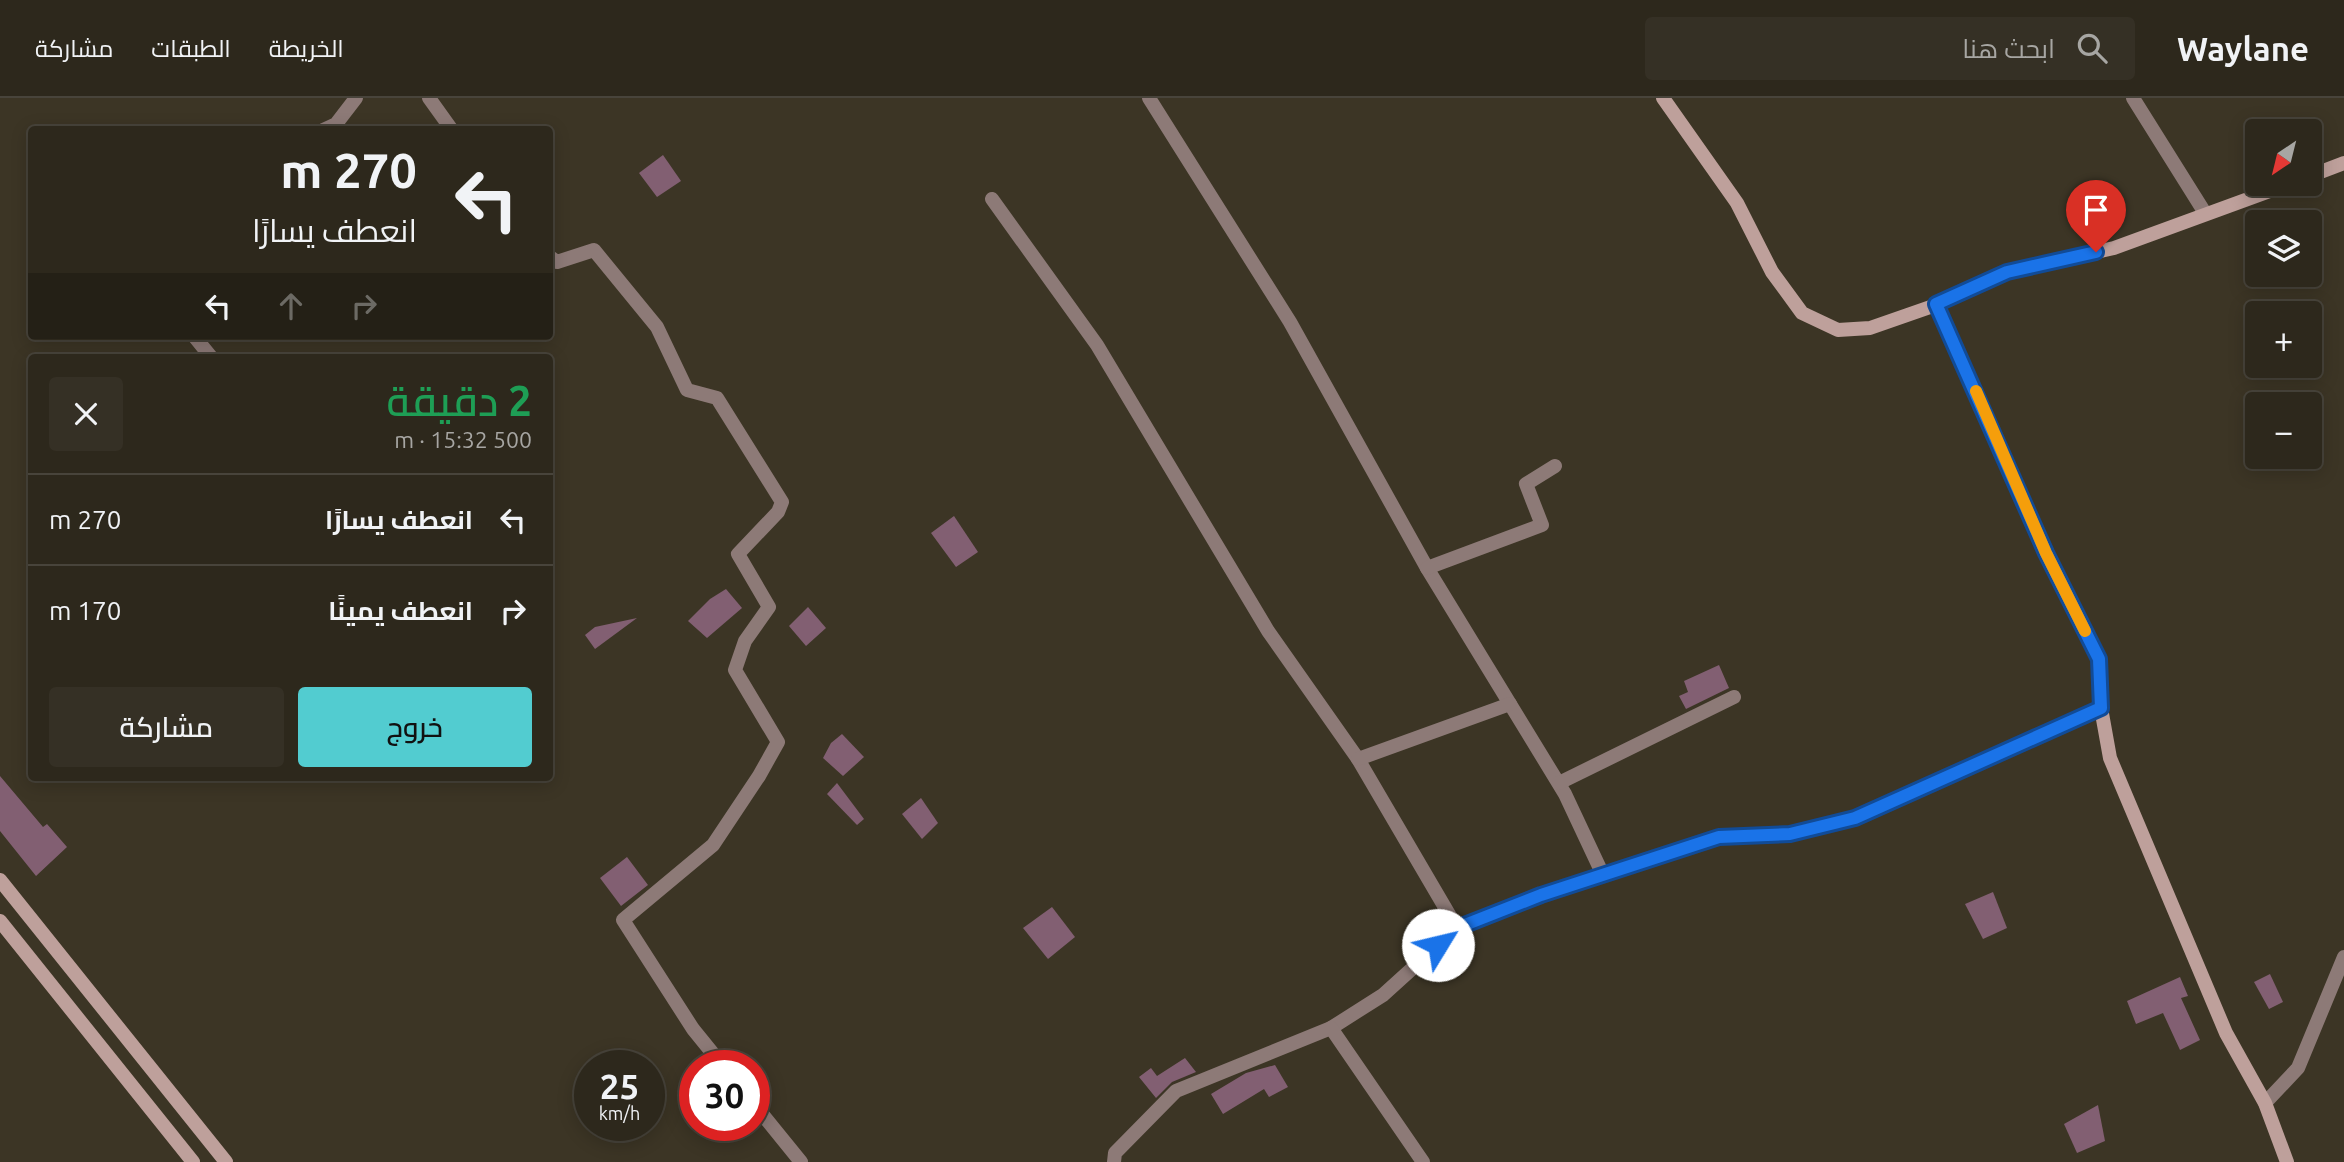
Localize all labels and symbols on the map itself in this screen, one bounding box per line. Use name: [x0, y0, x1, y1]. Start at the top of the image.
north arrow: [2245, 119, 2322, 196]
pin: [2066, 180, 2126, 252]
position arrow: [1401, 908, 1475, 982]
speed limit sign: 30: [679, 1050, 770, 1141]

